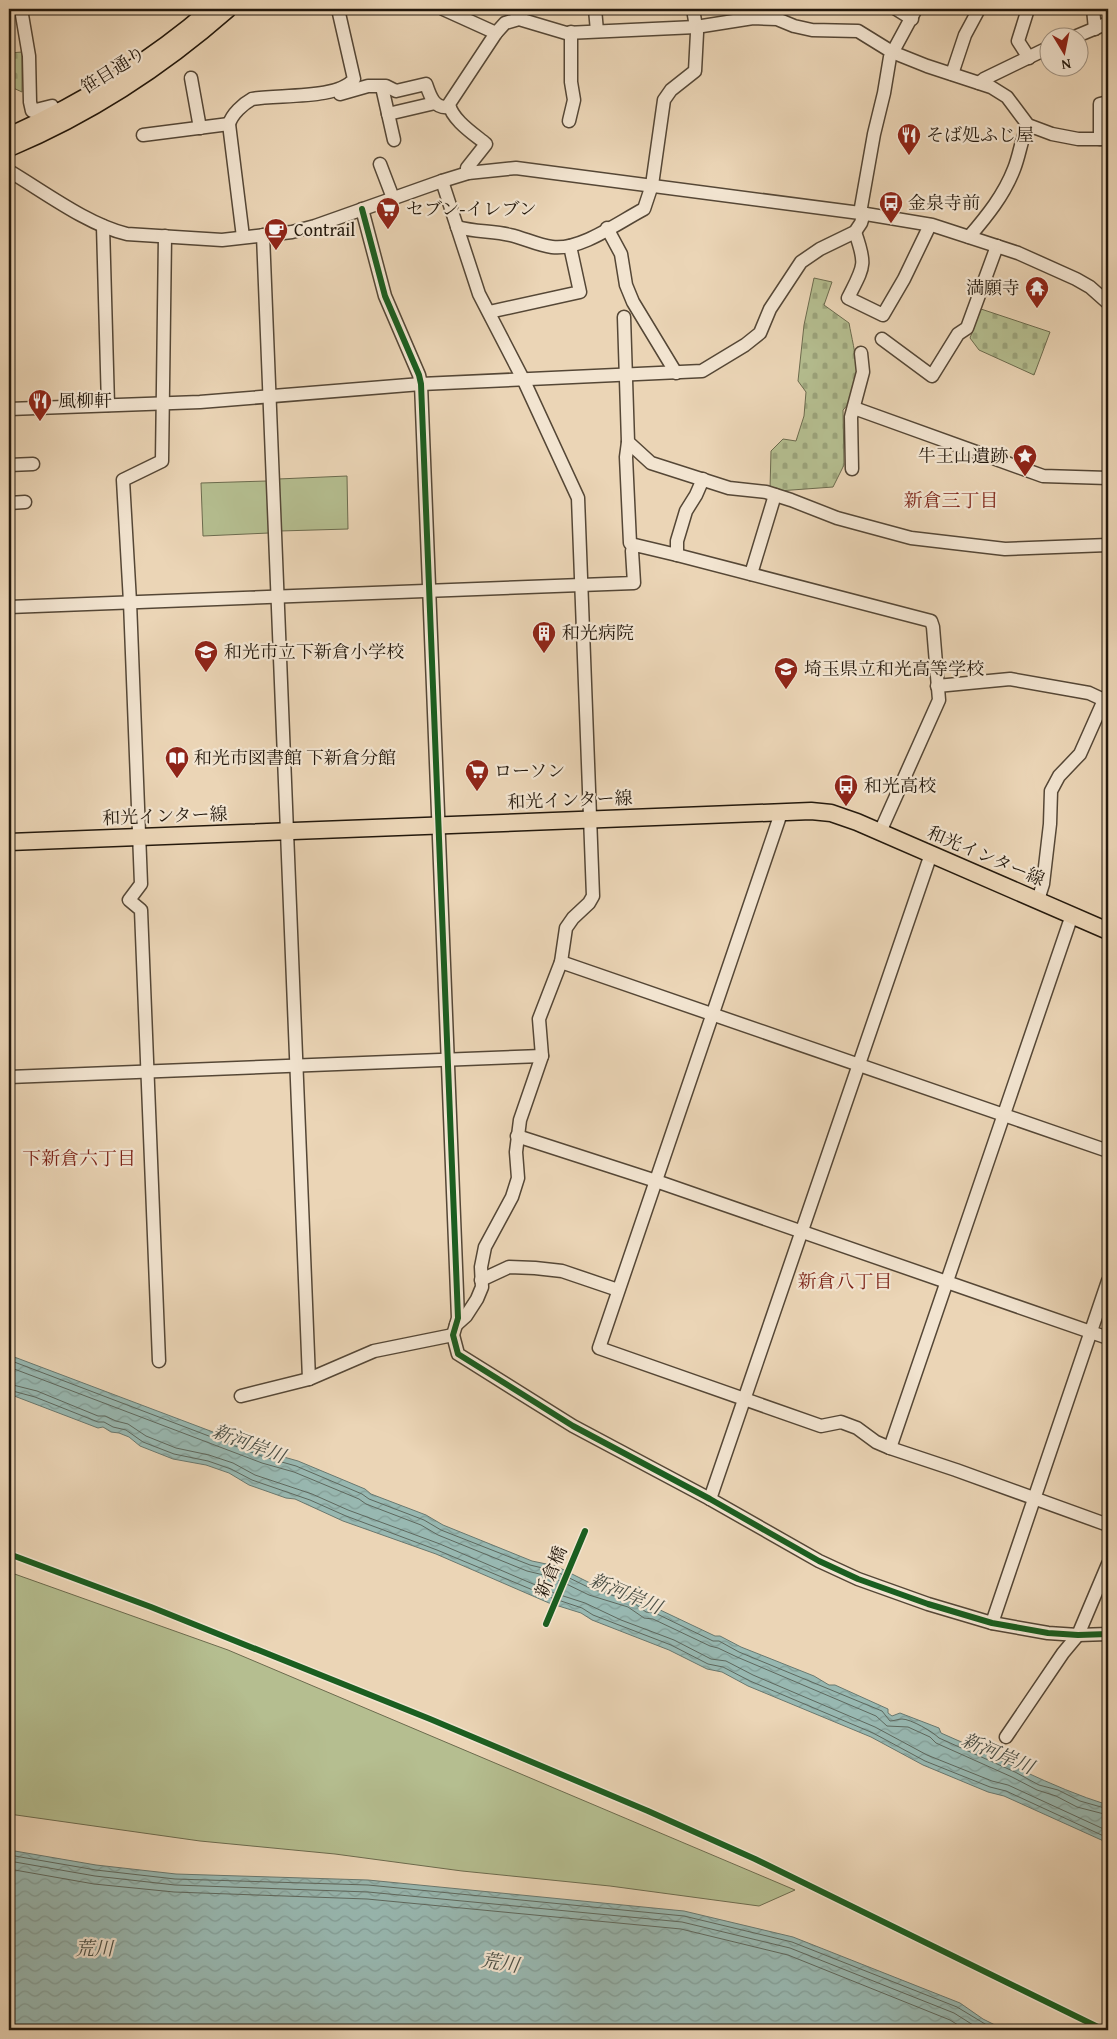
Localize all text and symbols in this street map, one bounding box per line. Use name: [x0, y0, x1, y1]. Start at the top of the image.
north arrow: [1040, 28, 1090, 78]
street label: 笹目通り: [75, 39, 150, 100]
text: N: [1059, 54, 1073, 76]
place label: そば処ふじ屋: [926, 121, 1034, 148]
restaurant icon: そば処ふじ屋: [896, 122, 922, 156]
place label: 金泉寺前: [908, 189, 980, 216]
bus stop icon: 金泉寺前: [878, 190, 904, 224]
place label: セブン-イレブン: [406, 195, 537, 222]
supermarket icon: セブン-イレブン: [375, 196, 401, 230]
place label: Contrail: [294, 216, 355, 243]
cafe icon: Contrail: [263, 217, 289, 251]
place label: 満願寺: [966, 274, 1020, 301]
temple icon: 満願寺: [1024, 275, 1050, 309]
place label: 風柳軒: [58, 387, 112, 414]
restaurant icon: 風柳軒: [27, 388, 53, 422]
place label: 牛王山遺跡: [918, 442, 1008, 469]
place icon: 牛王山遺跡: [1012, 443, 1038, 477]
district label: 新倉三丁目: [903, 486, 999, 514]
place label: 和光病院: [562, 619, 634, 646]
building icon: 和光病院: [531, 620, 557, 654]
place label: 和光市立下新倉小学校: [224, 638, 404, 665]
school or university icon: 和光市立下新倉小学校: [193, 639, 219, 673]
place label: 埼玉県立和光高等学校: [804, 655, 984, 682]
school or university icon: 埼玉県立和光高等学校: [773, 656, 799, 690]
place label: 和光市図書館 下新倉分館: [194, 744, 396, 771]
library icon: 和光市図書館 下新倉分館: [164, 745, 190, 779]
place label: ローソン: [494, 757, 565, 784]
supermarket icon: ローソン: [464, 758, 490, 792]
place label: 和光高校: [864, 772, 936, 799]
bus stop icon: 和光高校: [833, 773, 859, 807]
street label: 和光インター線: [507, 784, 633, 815]
street label: 和光インター線: [102, 800, 228, 831]
street label: 和光インター線: [923, 819, 1049, 892]
district label: 下新倉六丁目: [22, 1144, 136, 1172]
district label: 新倉八丁目: [797, 1267, 893, 1295]
water label: 新河岸川: [208, 1416, 291, 1470]
street label: 新倉橋: [528, 1542, 574, 1602]
water label: 新河岸川: [586, 1565, 668, 1622]
water label: 新河岸川: [958, 1725, 1040, 1782]
water label: 荒川: [75, 1934, 115, 1962]
water label: 荒川: [479, 1945, 523, 1979]

